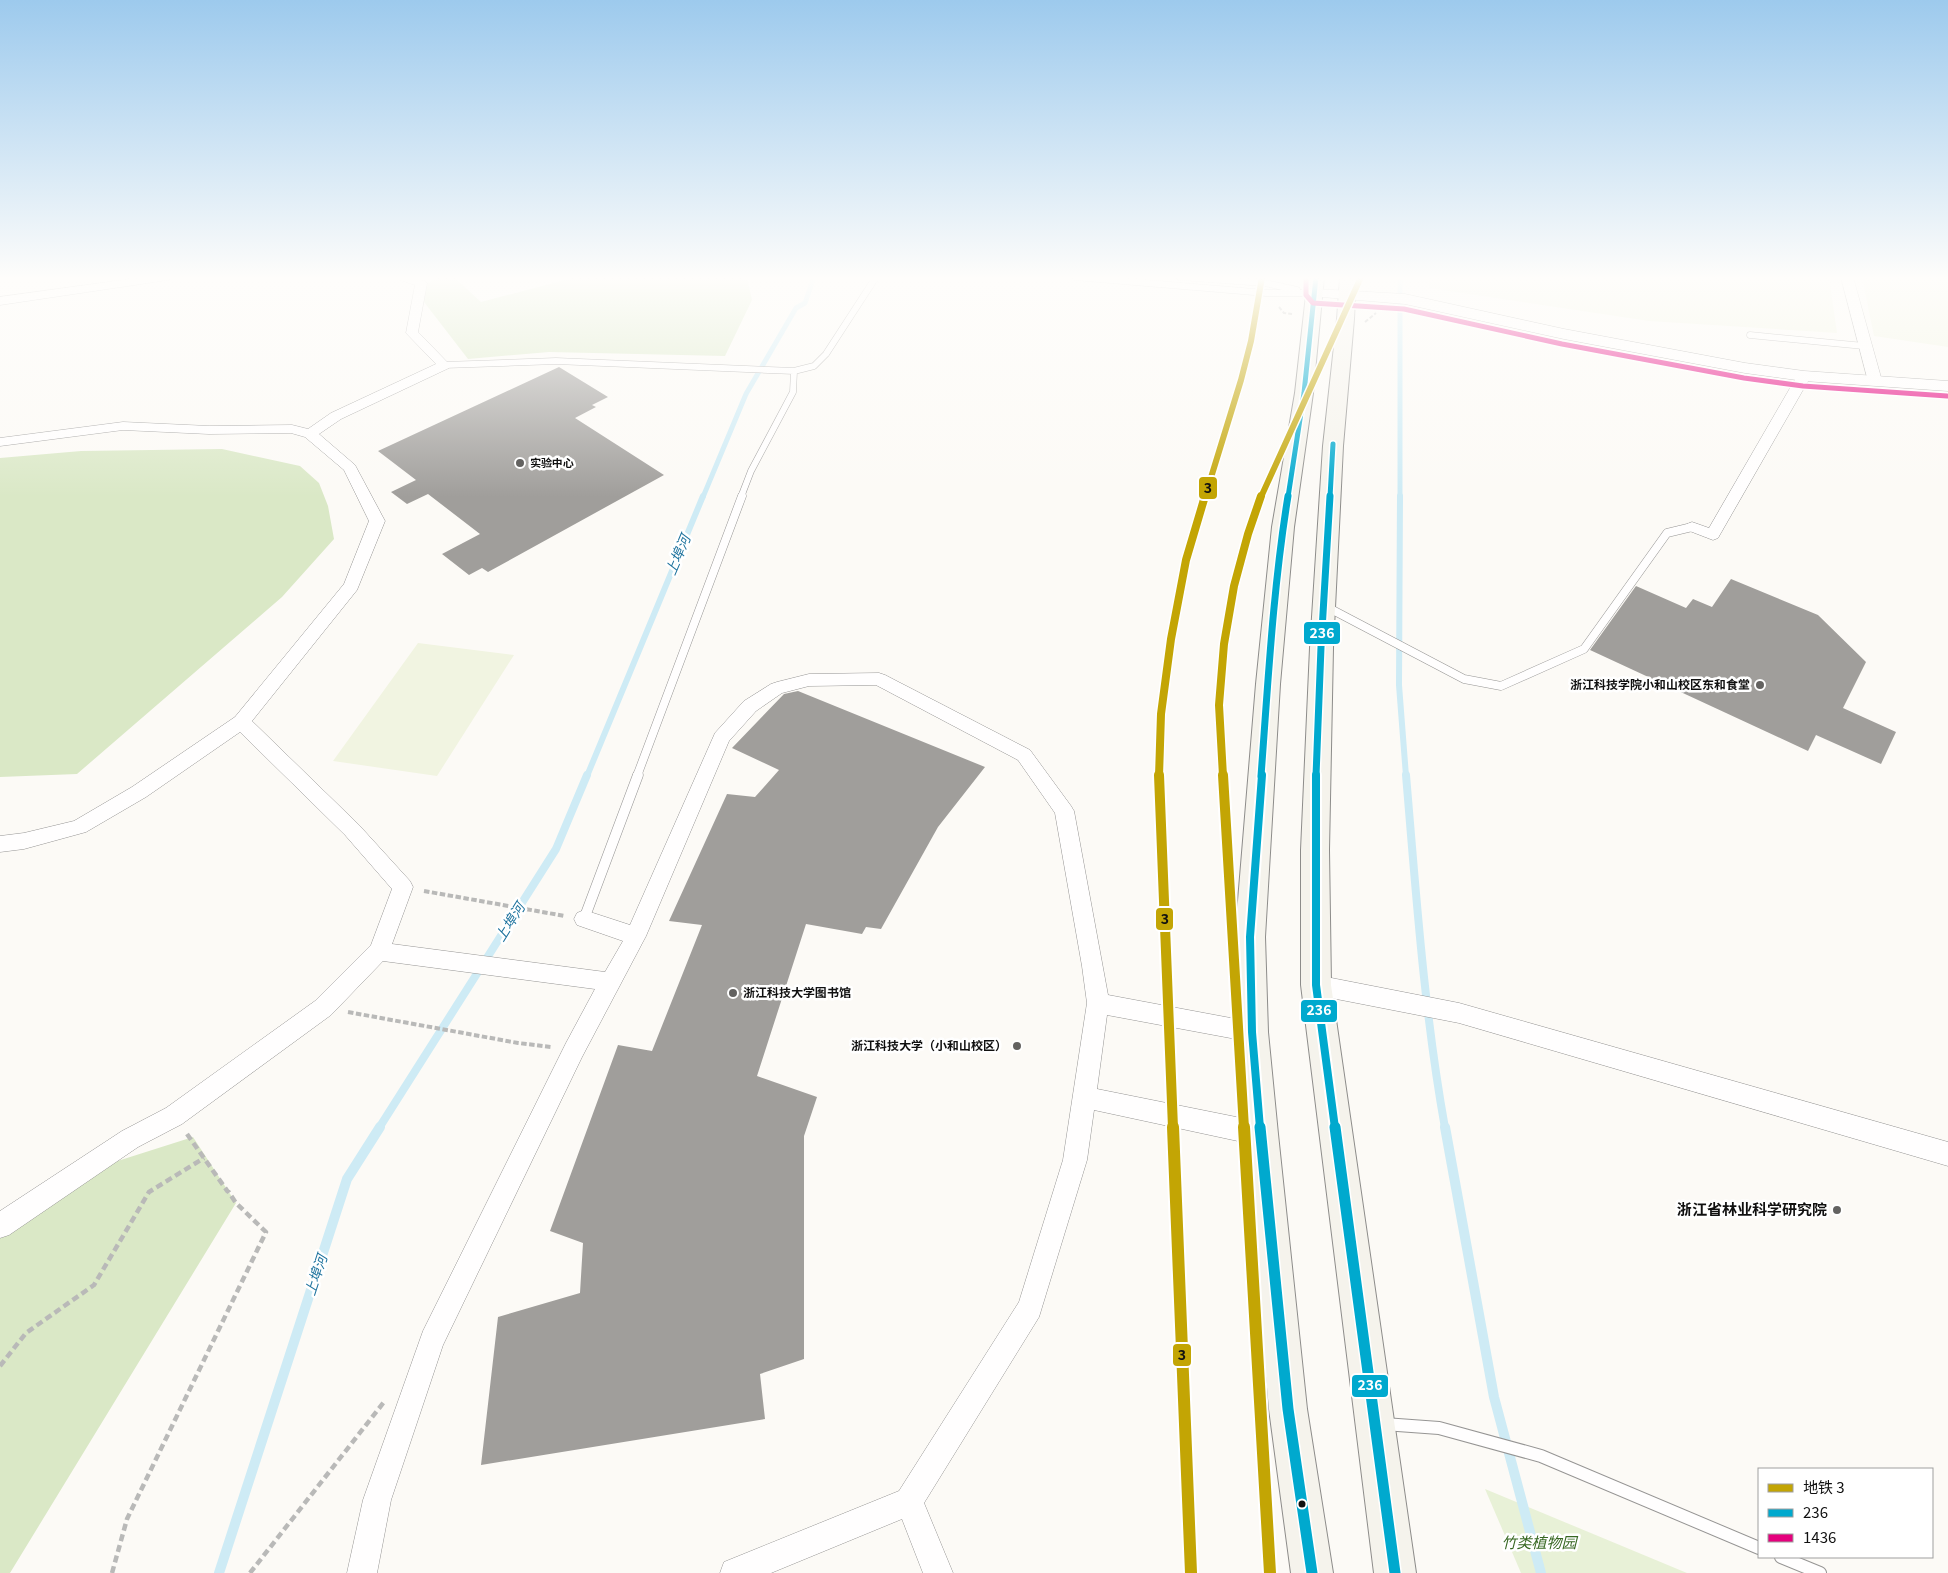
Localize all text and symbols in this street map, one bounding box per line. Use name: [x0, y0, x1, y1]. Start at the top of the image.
place label: 实验中心: [530, 454, 574, 470]
marker: 实验中心: [514, 457, 526, 469]
line badge: 3: [1198, 476, 1218, 500]
text: 3: [1204, 477, 1212, 497]
water label: 上埠河: [660, 529, 696, 578]
line badge: 236: [1303, 621, 1341, 645]
text: 236: [1310, 622, 1334, 642]
place label: 浙江科技学院小和山校区东和食堂: [1570, 675, 1750, 692]
marker: 浙江科技学院小和山校区东和食堂: [1754, 679, 1766, 691]
water label: 上埠河: [490, 896, 530, 945]
line badge: 3: [1155, 907, 1174, 931]
text: 3: [1161, 908, 1169, 928]
place label: 浙江科技大学图书馆: [743, 983, 851, 1000]
marker: 浙江科技大学图书馆: [727, 987, 739, 999]
line badge: 236: [1300, 999, 1338, 1023]
text: 236: [1307, 999, 1331, 1019]
place label: 浙江科技大学（小和山校区）: [851, 1036, 1007, 1053]
marker: 浙江科技大学（小和山校区）: [1011, 1040, 1023, 1052]
place label: 浙江省林业科学研究院: [1677, 1198, 1827, 1219]
marker: 浙江省林业科学研究院: [1831, 1204, 1843, 1216]
water label: 上埠河: [299, 1249, 332, 1298]
line badge: 3: [1172, 1343, 1192, 1367]
text: 3: [1178, 1344, 1186, 1364]
line badge: 236: [1351, 1374, 1389, 1398]
text: 236: [1358, 1374, 1382, 1394]
legend: [1758, 1468, 1933, 1558]
text: 地铁 3: [1803, 1476, 1845, 1497]
unlabelled marker: [1297, 1499, 1307, 1509]
text: 236: [1803, 1501, 1828, 1522]
text: 1436: [1803, 1526, 1836, 1547]
park label: 竹类植物园: [1501, 1531, 1578, 1552]

